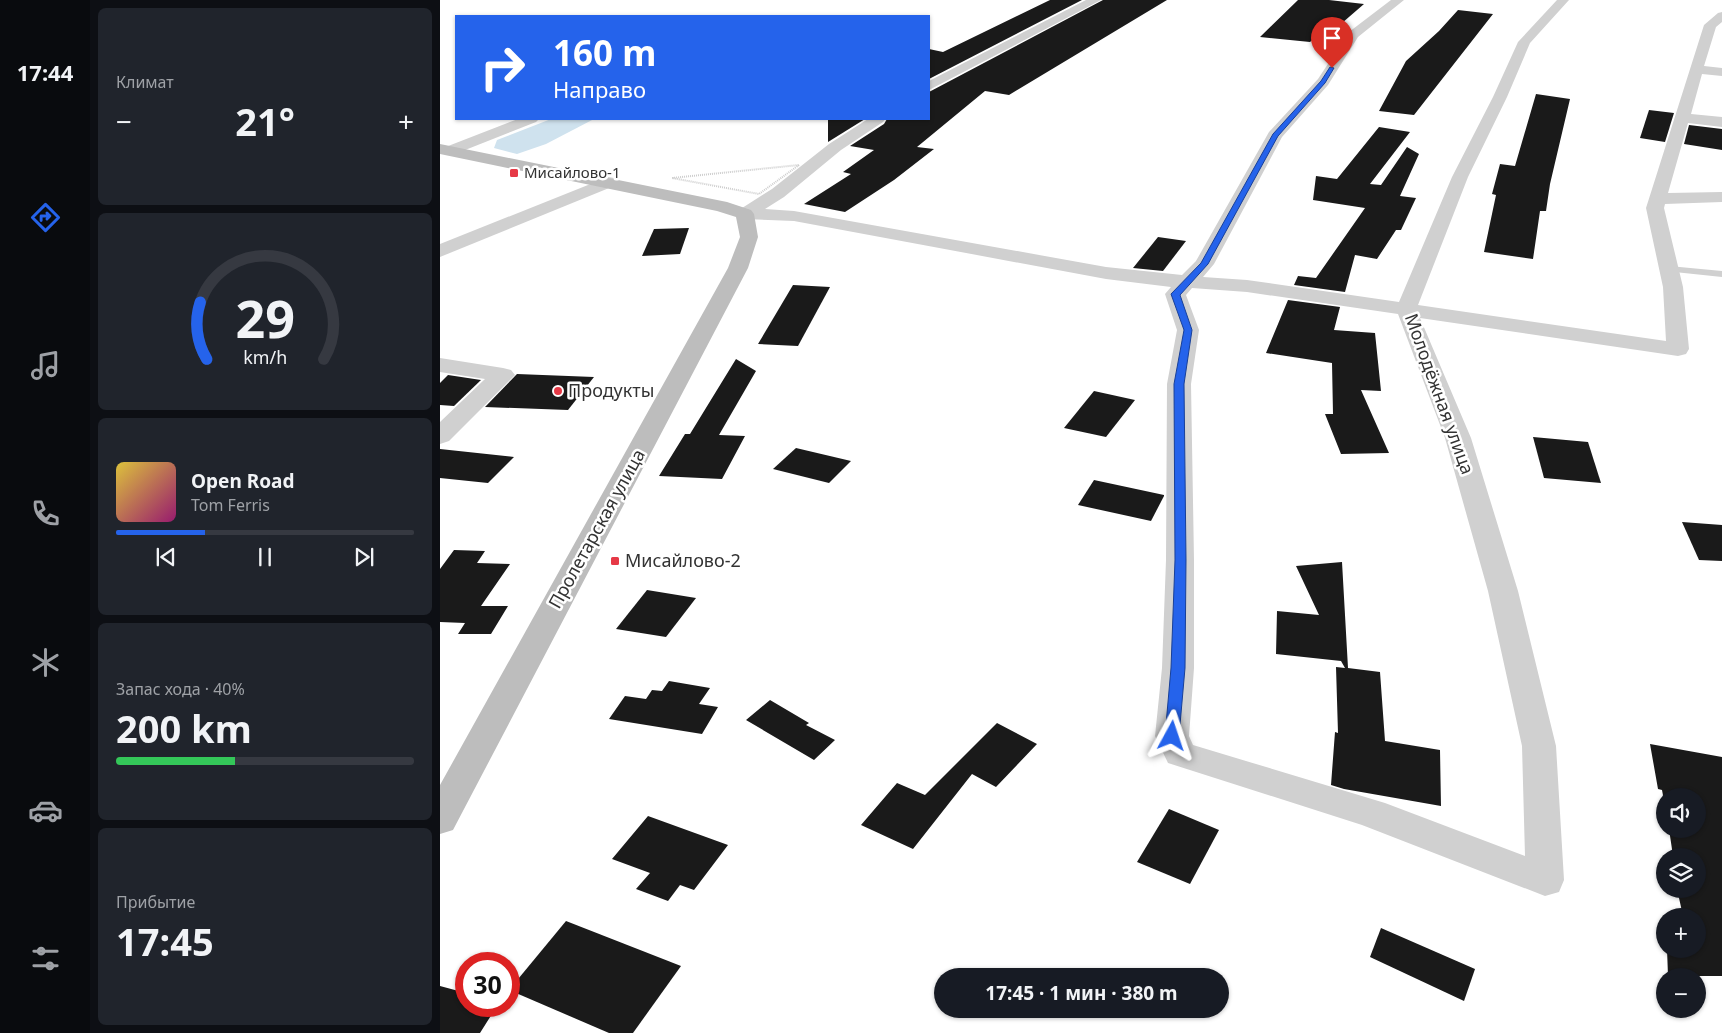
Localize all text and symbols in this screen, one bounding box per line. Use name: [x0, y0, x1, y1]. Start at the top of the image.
pin: [1311, 17, 1353, 68]
icon: arrive: [1318, 24, 1346, 52]
text: 160 m: [553, 29, 656, 76]
icon: right: [470, 35, 535, 100]
text: 17:44: [17, 57, 73, 87]
text: Климат: [116, 71, 174, 93]
text: Направо: [553, 74, 646, 104]
text: 21°: [235, 95, 295, 147]
text: −: [116, 102, 132, 140]
text: +: [398, 102, 414, 140]
place label: Мисайлово-1: [524, 162, 620, 182]
marker: Мисайлово-1: [508, 167, 520, 179]
icon: directions: [28, 200, 63, 235]
text: 29: [235, 282, 295, 353]
street label: Молодёжная улица: [1400, 310, 1480, 477]
text: km/h: [243, 345, 287, 369]
icon: music: [28, 348, 63, 383]
place label: Продукты: [568, 378, 654, 402]
marker: Продукты: [552, 385, 564, 397]
street label: Пролетарская улица: [542, 445, 650, 612]
text: Open Road: [191, 468, 294, 494]
text: Tom Ferris: [191, 494, 270, 516]
icon: phone: [28, 496, 63, 531]
icon: previous: [152, 543, 180, 571]
icon: pause: [251, 543, 279, 571]
icon: next: [350, 543, 378, 571]
place label: Мисайлово-2: [625, 548, 741, 572]
marker: Мисайлово-2: [609, 555, 621, 567]
icon: climate: [28, 645, 63, 680]
text: Запас хода · 40%: [116, 678, 245, 700]
text: 200 km: [116, 702, 252, 754]
position arrow: [1145, 709, 1197, 761]
map controls: [1656, 788, 1706, 1018]
button: sound: [1656, 788, 1706, 838]
icon: car: [28, 793, 63, 828]
button: layers: [1656, 848, 1706, 898]
text: Прибытие: [116, 891, 195, 913]
button: +: [1656, 908, 1706, 958]
text: 17:45: [116, 915, 214, 967]
icon: filters: [28, 941, 63, 976]
speed limit sign: 30: [455, 952, 520, 1017]
button: −: [1656, 968, 1706, 1018]
text: 17:45 · 1 мин · 380 m: [985, 980, 1178, 1006]

